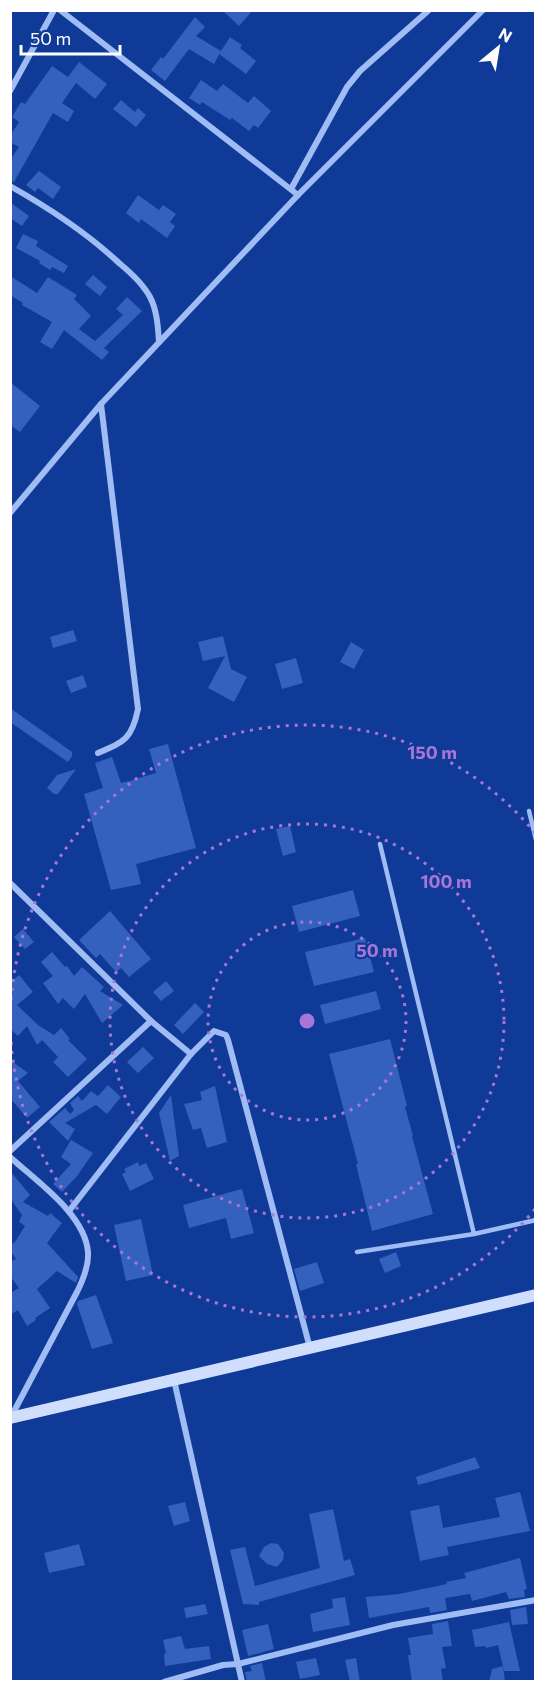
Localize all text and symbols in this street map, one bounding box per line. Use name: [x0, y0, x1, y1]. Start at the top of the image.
scale bar: [21, 18, 120, 56]
north arrow: [468, 18, 528, 78]
text: N: [496, 23, 516, 46]
text: 50 m: [30, 27, 71, 49]
text: 150 m: [407, 741, 457, 763]
text: 100 m: [420, 870, 472, 892]
text: 50 m: [356, 939, 398, 961]
centre of rings: [297, 1011, 317, 1031]

